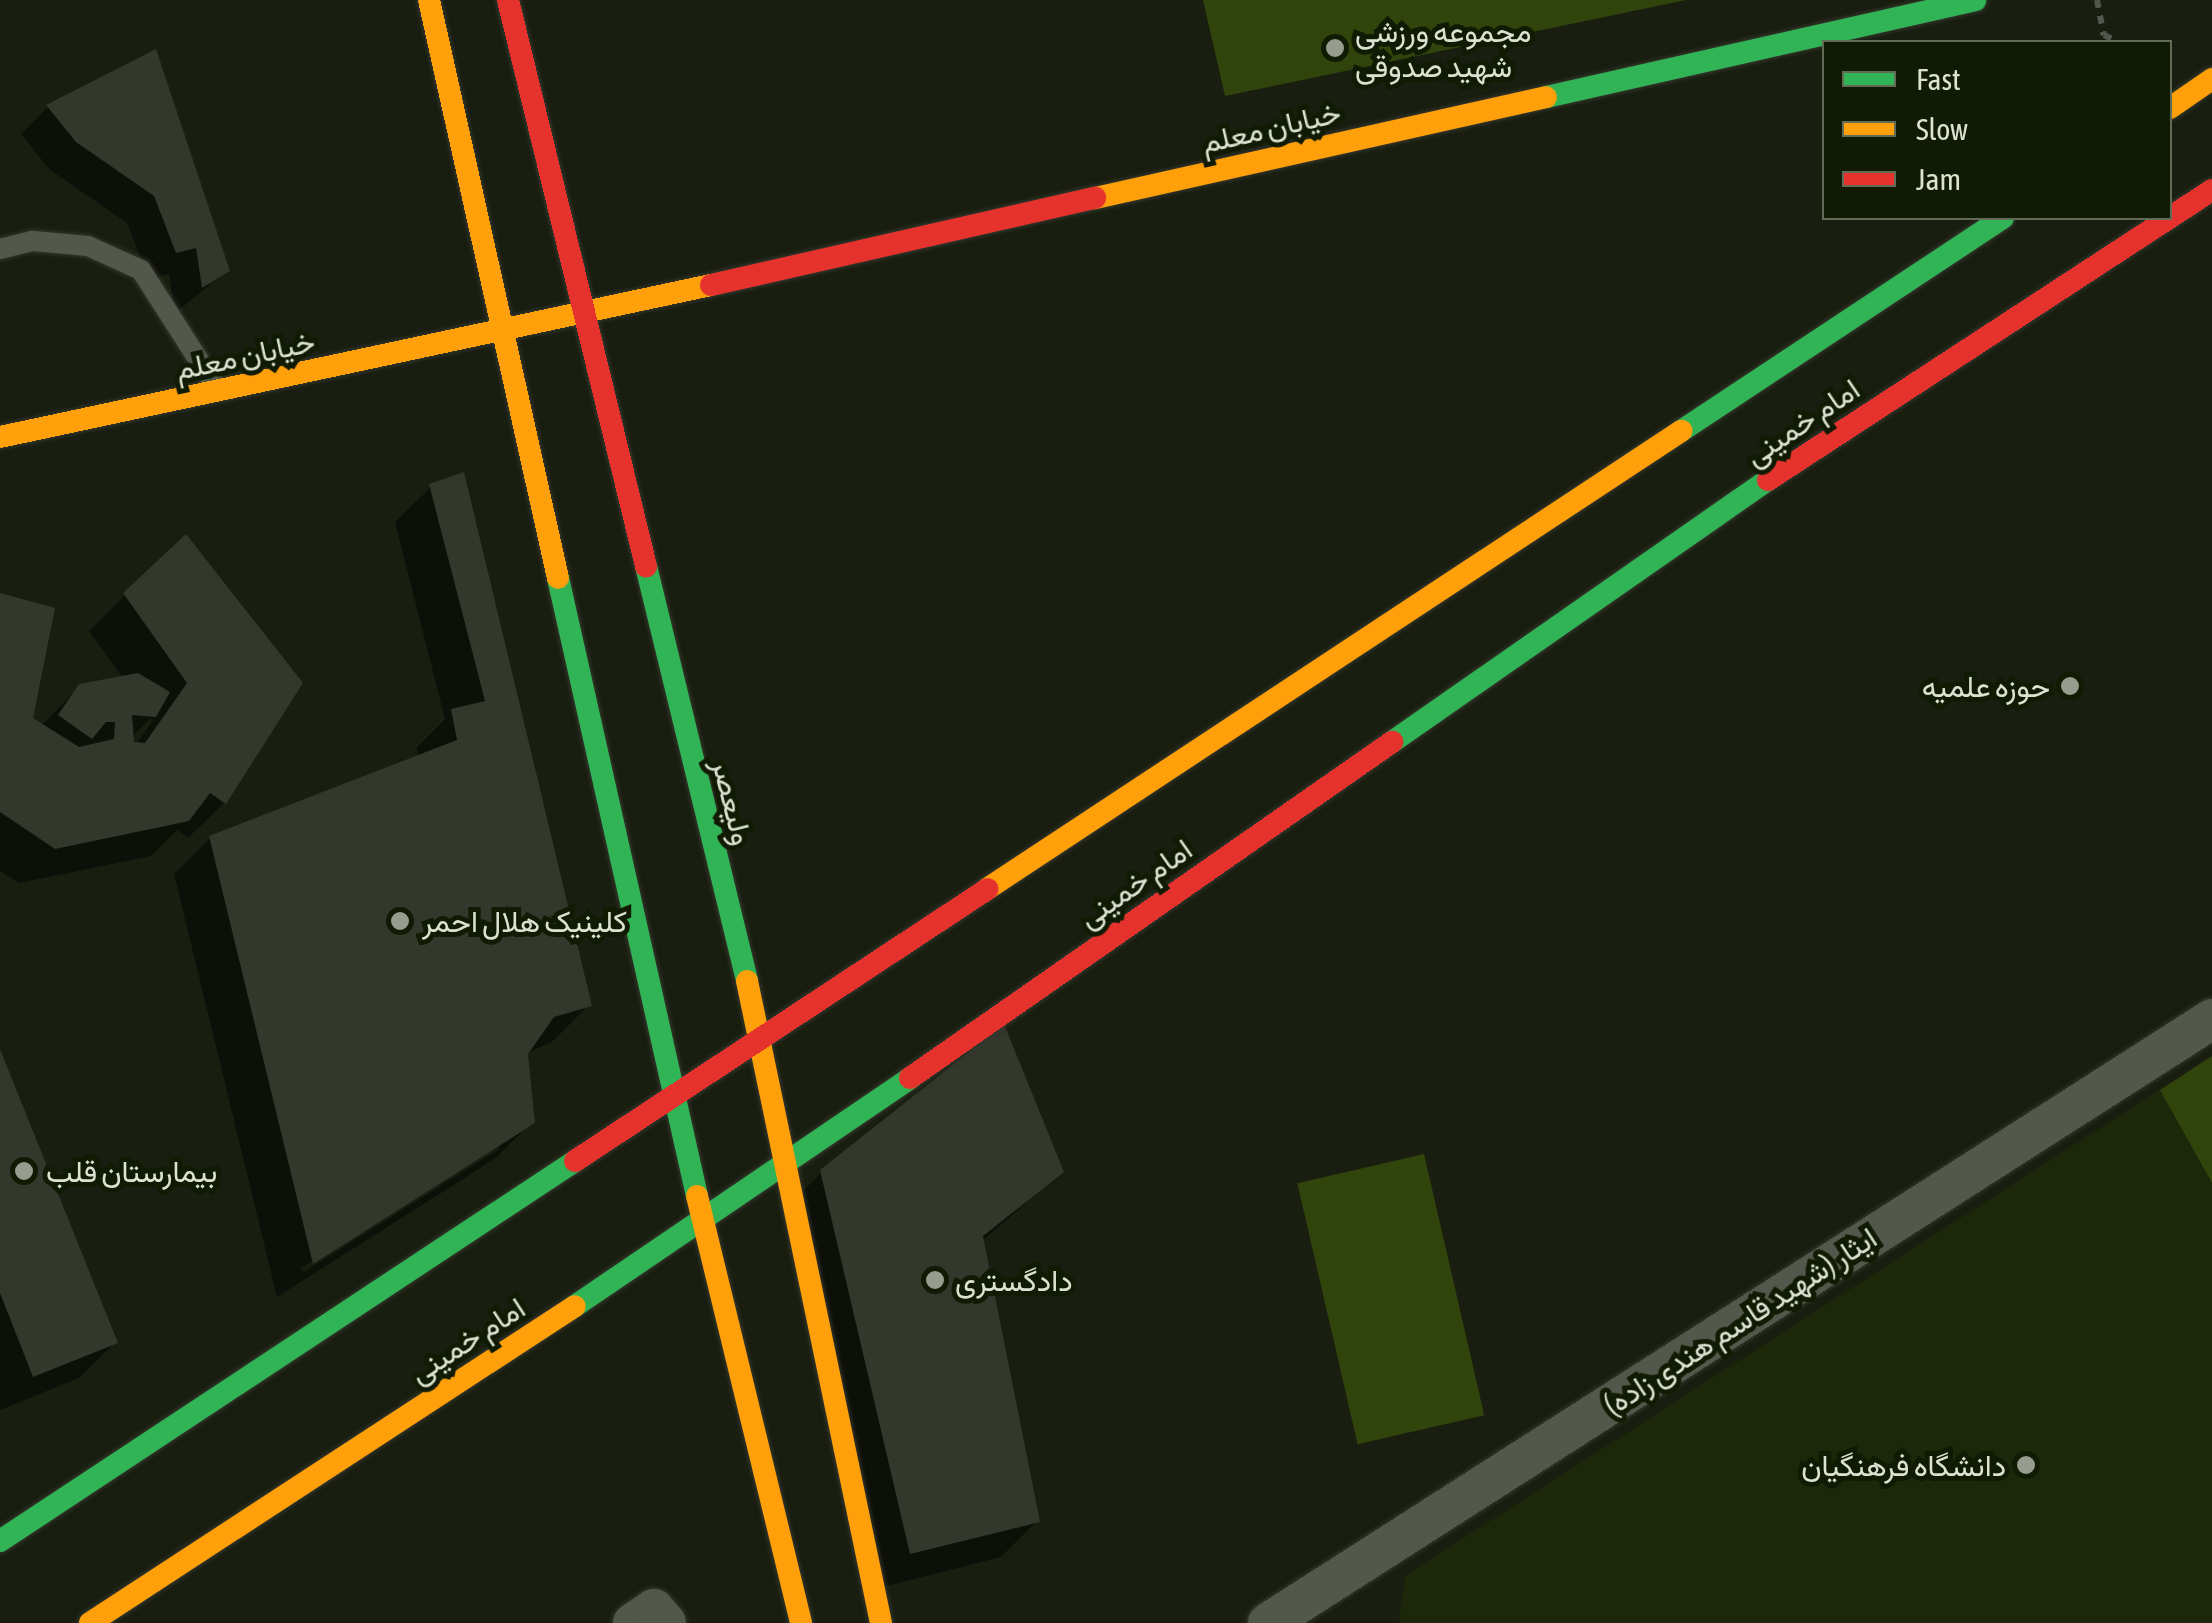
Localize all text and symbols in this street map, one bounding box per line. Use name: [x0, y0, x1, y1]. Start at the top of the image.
place label: مجموعه ورزشی شهید صدوقی: [1355, 13, 1531, 84]
marker: مجموعه ورزشی شهید صدوقی: [1324, 37, 1346, 59]
legend: [1822, 40, 2172, 220]
text: Fast: [1916, 62, 1961, 96]
street label: خیابان معلم: [1198, 94, 1344, 160]
text: Slow: [1916, 112, 1968, 146]
text: Jam: [1916, 162, 1961, 196]
street label: خیابان معلم: [172, 323, 318, 387]
street label: امام خمینی: [1738, 371, 1866, 473]
place label: حوزه علمیه: [1922, 668, 2050, 704]
marker: حوزه علمیه: [2059, 675, 2081, 697]
street label: ولیعصر: [705, 755, 761, 849]
street label: امام خمینی: [1071, 831, 1199, 935]
place label: کلینیک هلال احمر: [422, 903, 627, 939]
marker: کلینیک هلال احمر: [387, 908, 413, 934]
place label: بیمارستان قلب: [46, 1153, 217, 1189]
marker: بیمارستان قلب: [11, 1158, 37, 1184]
street label: ایثار (شهید قاسم هندی زاده): [1597, 1219, 1883, 1423]
place label: دادگستری: [955, 1262, 1072, 1298]
marker: دادگستری: [924, 1269, 946, 1291]
street label: امام خمینی: [402, 1289, 532, 1391]
place label: دانشگاه فرهنگیان: [1801, 1447, 2006, 1483]
marker: دانشگاه فرهنگیان: [2015, 1454, 2037, 1476]

